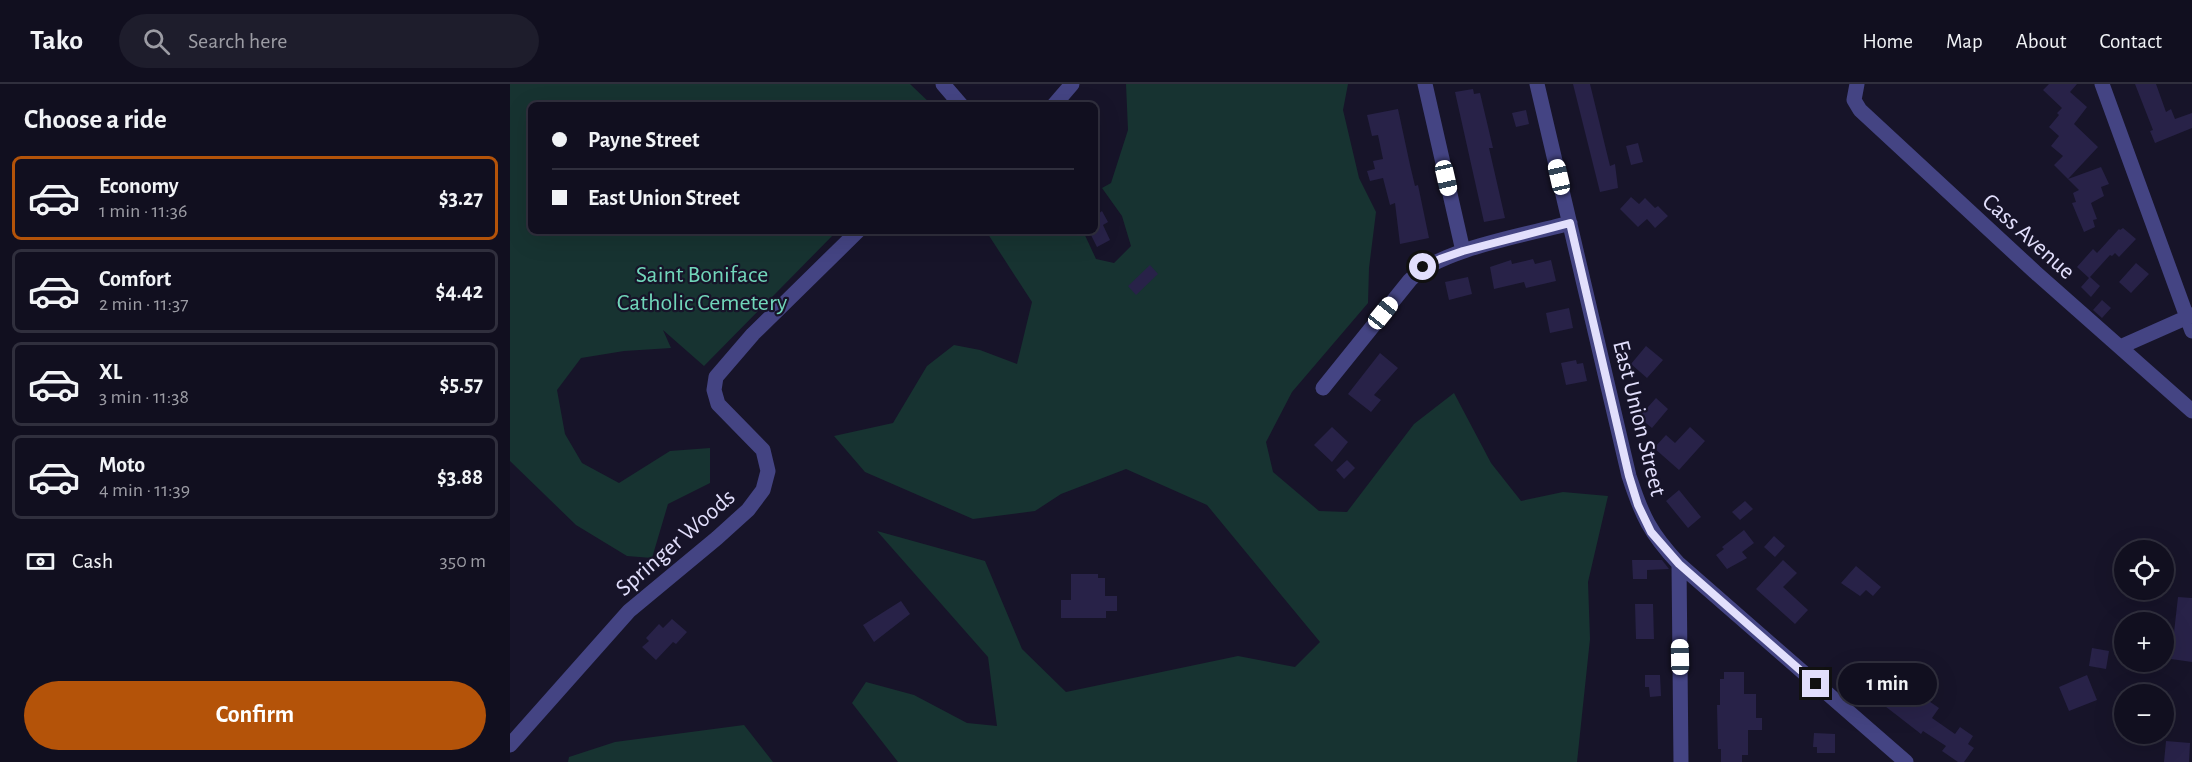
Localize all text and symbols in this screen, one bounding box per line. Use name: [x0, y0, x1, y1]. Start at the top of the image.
search box: [119, 14, 539, 68]
icon: search: [140, 25, 173, 58]
text: Tako: [30, 27, 83, 55]
text: Search here: [188, 30, 288, 52]
text: Home: [1862, 31, 1913, 52]
text: Map: [1946, 31, 1983, 52]
text: About: [2016, 31, 2066, 52]
text: Contact: [2099, 31, 2162, 52]
text: Choose a ride: [24, 106, 167, 133]
text: Payne Street: [588, 129, 700, 151]
car: [1546, 157, 1572, 197]
car: [1433, 158, 1459, 198]
icon: car: [27, 171, 81, 225]
text: Economy: [99, 175, 179, 197]
text: $3.27: [439, 187, 483, 209]
text: East Union Street: [588, 187, 740, 209]
street label: Cass Avenue: [1977, 189, 2079, 284]
text: 1 min · 11:36: [99, 201, 188, 221]
route start: [1409, 253, 1436, 280]
park label: Saint Boniface Catholic Cemetery: [617, 263, 787, 315]
icon: car: [27, 264, 81, 318]
text: Comfort: [99, 268, 171, 290]
text: $4.42: [436, 280, 483, 302]
car: [1365, 293, 1401, 333]
text: 2 min · 11:37: [99, 294, 189, 314]
street label: East Union Street: [1608, 338, 1670, 499]
icon: car: [27, 357, 81, 411]
text: XL: [99, 361, 122, 383]
text: $5.57: [440, 373, 483, 395]
text: 3 min · 11:38: [99, 387, 189, 407]
icon: car: [27, 450, 81, 504]
text: Moto: [99, 454, 145, 476]
text: $3.88: [437, 466, 483, 488]
text: 4 min · 11:39: [99, 480, 190, 500]
street label: Springer Woods: [612, 485, 740, 601]
map controls: [2114, 540, 2174, 744]
button: locate: [2114, 540, 2174, 600]
icon: cash: [24, 545, 57, 578]
text: Cash: [72, 550, 113, 572]
text: 350 m: [440, 551, 486, 571]
button: +: [2114, 612, 2174, 672]
car: [1671, 639, 1689, 675]
callout: 1 min: [1837, 663, 1936, 705]
route end: [1802, 670, 1829, 697]
text: 1 min: [1866, 674, 1909, 694]
button: Confirm: [24, 681, 486, 750]
button: −: [2114, 684, 2174, 744]

